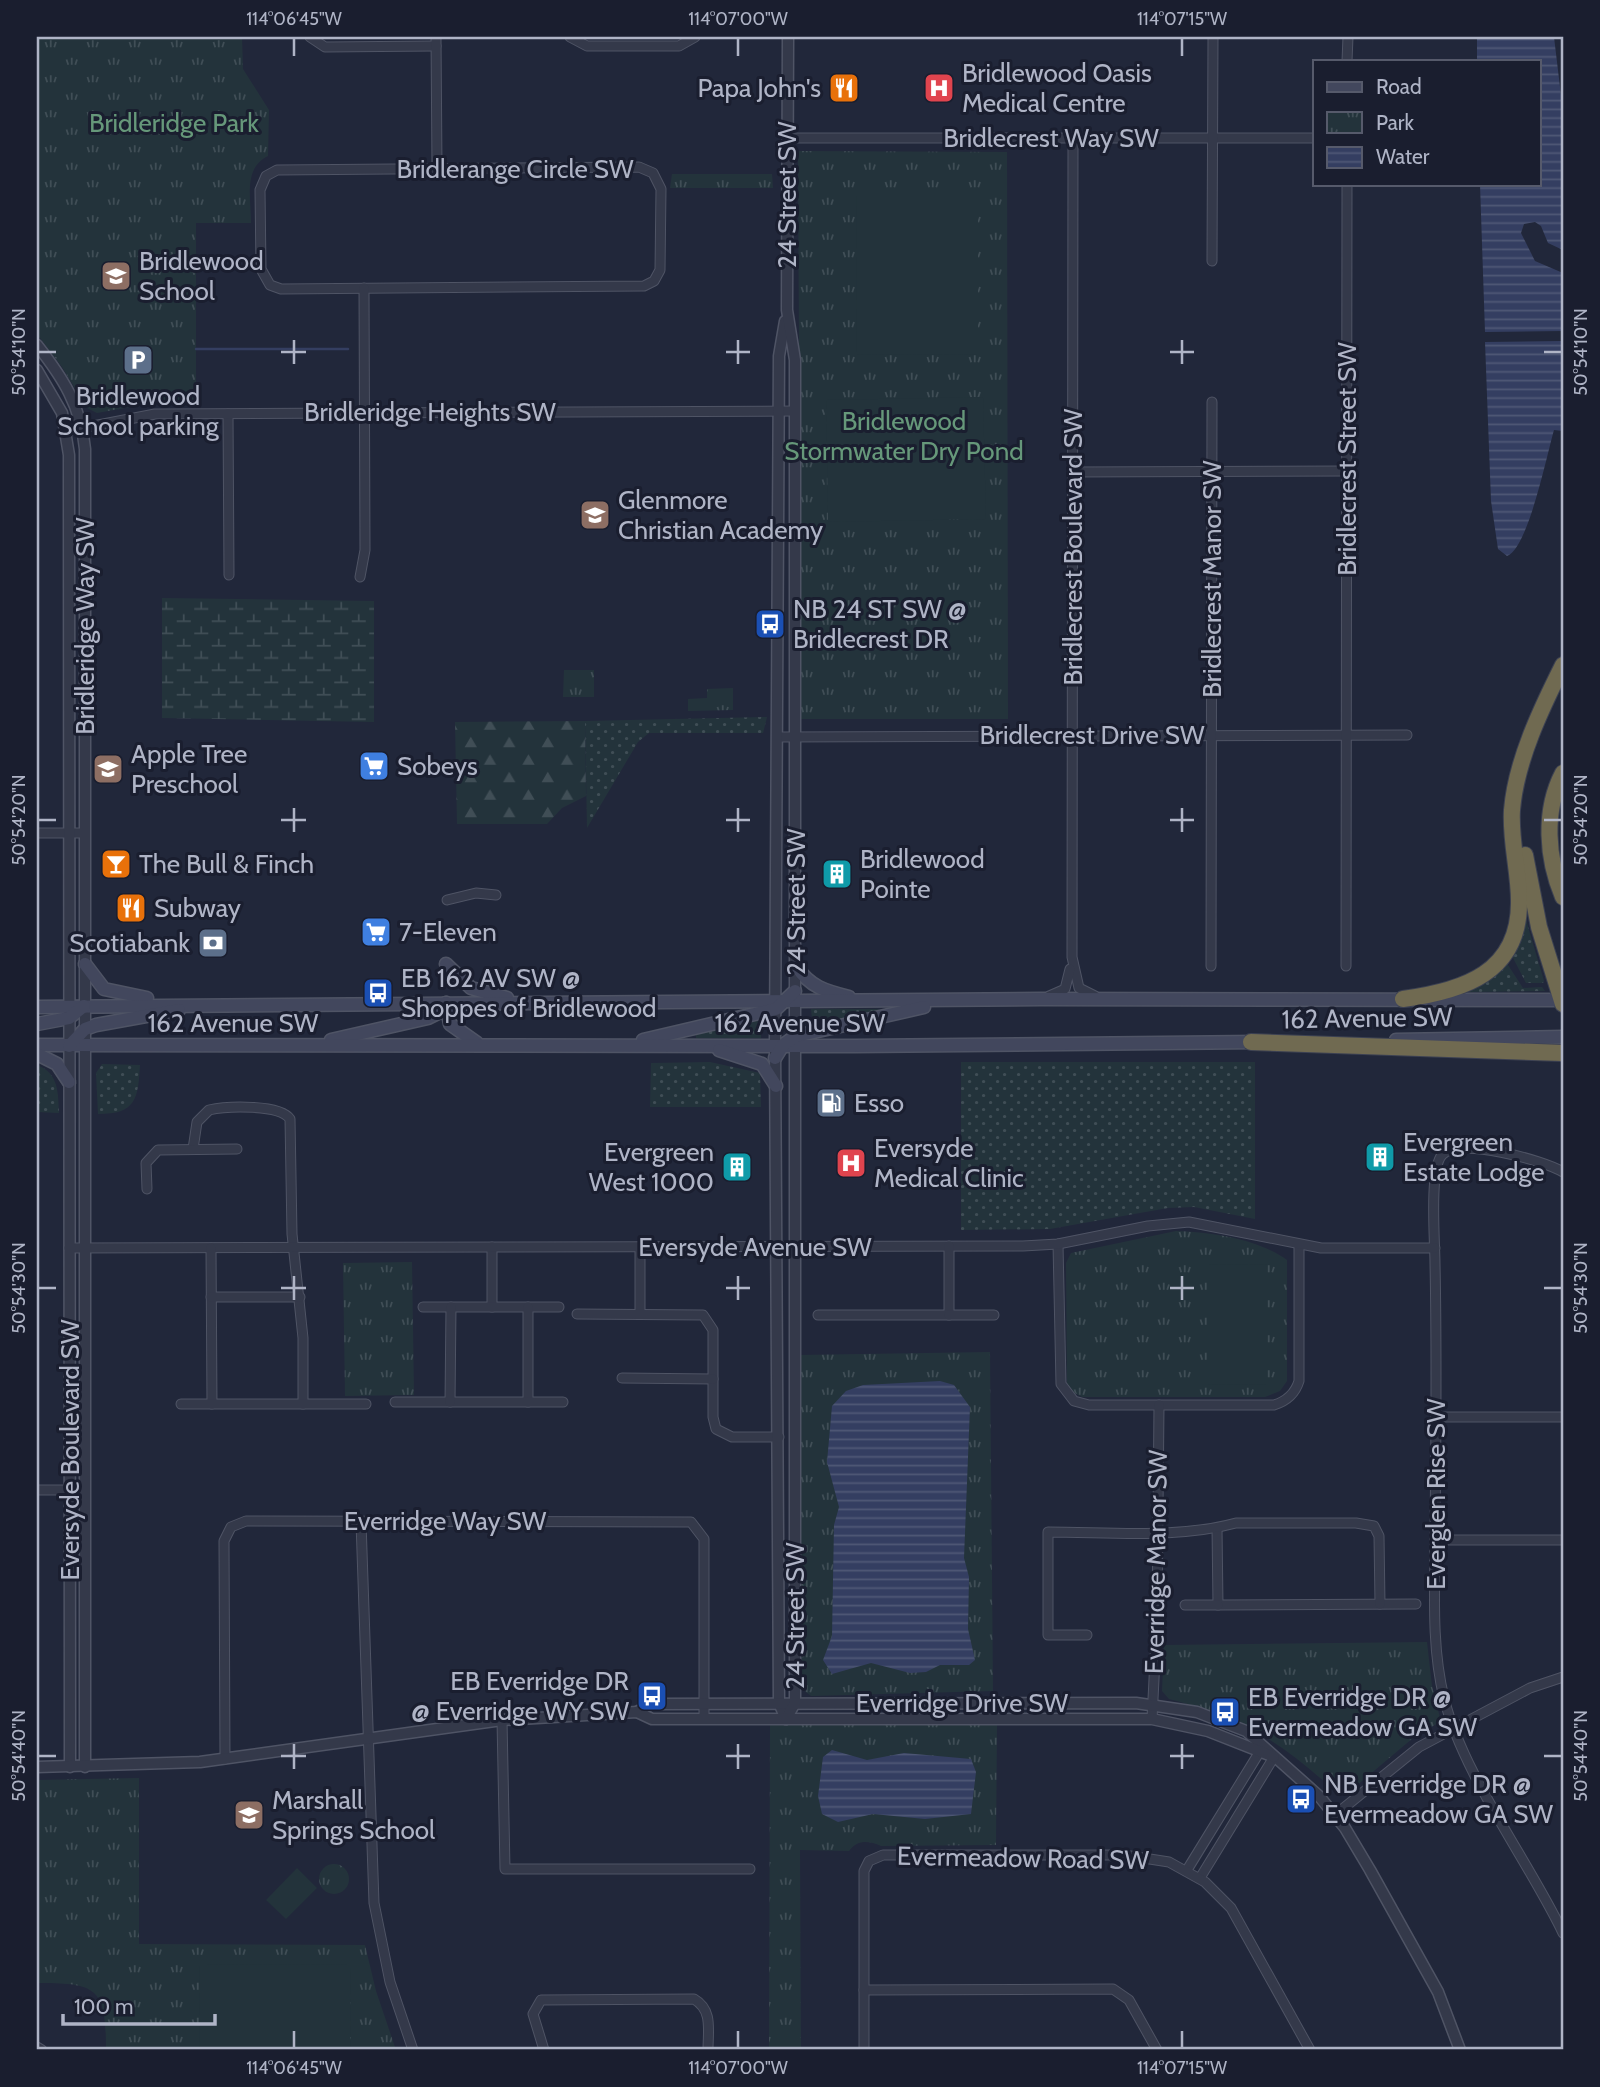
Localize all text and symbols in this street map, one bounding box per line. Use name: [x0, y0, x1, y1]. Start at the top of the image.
text: 114°06'45"W: [246, 8, 342, 30]
text: 114°07'00"W: [688, 8, 788, 30]
text: 114°07'15"W: [1137, 8, 1227, 30]
place label: Bridlewood Oasis Medical Centre: [962, 57, 1152, 119]
legend: [1313, 60, 1540, 186]
restaurant icon: Papa John's: [827, 71, 861, 105]
hospital icon: Bridlewood Oasis Medical Centre: [922, 71, 956, 105]
place label: Papa John's: [698, 72, 821, 104]
text: Road: [1376, 74, 1422, 99]
park label: Bridleridge Park: [89, 107, 259, 139]
text: Park: [1376, 110, 1414, 135]
street label: 24 Street SW: [771, 121, 803, 268]
street label: Bridlecrest Way SW: [943, 122, 1159, 154]
text: Water: [1376, 144, 1430, 169]
street label: Bridlerange Circle SW: [397, 153, 634, 185]
place label: Bridlewood School: [139, 245, 264, 307]
school or university icon: Bridlewood School: [99, 259, 133, 293]
text: 50°54'10"N: [8, 308, 30, 396]
text: 50°54'10"N: [1570, 308, 1592, 396]
street label: Bridlecrest Street SW: [1331, 342, 1363, 576]
parking icon: Bridlewood School parking: [121, 343, 155, 377]
place label: Bridlewood School parking: [57, 380, 220, 442]
street label: Bridleridge Heights SW: [304, 396, 556, 428]
park label: Bridlewood Stormwater Dry Pond: [784, 405, 1024, 467]
street label: Bridlecrest Boulevard SW: [1057, 408, 1089, 685]
street label: Bridlecrest Manor SW: [1196, 460, 1228, 698]
place label: Glenmore Christian Academy: [618, 484, 823, 546]
school or university icon: Glenmore Christian Academy: [578, 498, 612, 532]
street label: Bridleridge Way SW: [69, 517, 101, 735]
place label: NB 24 ST SW @ Bridlecrest DR: [793, 593, 967, 655]
bus stop icon: NB 24 ST SW @ Bridlecrest DR: [753, 607, 787, 641]
street label: Bridlecrest Drive SW: [979, 719, 1205, 751]
place label: Apple Tree Preschool: [131, 738, 247, 800]
supermarket icon: Sobeys: [357, 749, 391, 783]
place label: Sobeys: [397, 750, 478, 782]
school or university icon: Apple Tree Preschool: [91, 752, 125, 786]
text: 50°54'20"N: [8, 774, 30, 866]
text: 50°54'20"N: [1570, 774, 1592, 866]
street label: 24 Street SW: [780, 828, 812, 975]
place label: Bridlewood Pointe: [860, 843, 985, 905]
bar icon: The Bull & Finch: [99, 847, 133, 881]
place label: The Bull & Finch: [139, 848, 314, 880]
building icon: Bridlewood Pointe: [820, 857, 854, 891]
restaurant icon: Subway: [114, 891, 148, 925]
place label: Subway: [154, 892, 241, 924]
supermarket icon: 7-Eleven: [359, 915, 393, 949]
place label: 7-Eleven: [399, 916, 497, 948]
bank icon: Scotiabank: [196, 926, 230, 960]
place label: Scotiabank: [69, 927, 190, 959]
place label: EB 162 AV SW @ Shoppes of Bridlewood: [401, 962, 657, 1024]
bus stop icon: EB 162 AV SW @ Shoppes of Bridlewood: [361, 976, 395, 1010]
street label: 162 Avenue SW: [1281, 1001, 1453, 1035]
street label: 162 Avenue SW: [148, 1007, 319, 1039]
street label: 162 Avenue SW: [715, 1007, 886, 1039]
fuel station icon: Esso: [814, 1086, 848, 1120]
place label: Esso: [854, 1087, 904, 1119]
place label: Evergreen Estate Lodge: [1403, 1126, 1545, 1188]
place label: Eversyde Medical Clinic: [874, 1132, 1024, 1194]
place label: Evergreen West 1000: [589, 1136, 714, 1198]
building icon: Evergreen Estate Lodge: [1363, 1140, 1397, 1174]
hospital icon: Eversyde Medical Clinic: [834, 1146, 868, 1180]
building icon: Evergreen West 1000: [720, 1150, 754, 1184]
street label: Eversyde Avenue SW: [638, 1231, 872, 1263]
text: 50°54'30"N: [8, 1242, 30, 1334]
text: 50°54'30"N: [1570, 1242, 1592, 1334]
street label: Eversyde Boulevard SW: [54, 1319, 86, 1581]
street label: Everglen Rise SW: [1420, 1398, 1452, 1590]
street label: Everridge Manor SW: [1138, 1449, 1174, 1675]
street label: Everridge Way SW: [344, 1505, 547, 1537]
street label: 24 Street SW: [779, 1542, 811, 1689]
place label: EB Everridge DR @ Everridge WY SW: [411, 1665, 629, 1727]
bus stop icon: EB Everridge DR @ Everridge WY SW: [635, 1679, 669, 1713]
place label: EB Everridge DR @ Evermeadow GA SW: [1248, 1681, 1478, 1743]
street label: Everridge Drive SW: [856, 1687, 1069, 1719]
bus stop icon: EB Everridge DR @ Evermeadow GA SW: [1208, 1695, 1242, 1729]
text: 50°54'40"N: [8, 1710, 30, 1802]
text: 50°54'40"N: [1570, 1710, 1592, 1802]
place label: NB Everridge DR @ Evermeadow GA SW: [1324, 1768, 1554, 1830]
bus stop icon: NB Everridge DR @ Evermeadow GA SW: [1284, 1782, 1318, 1816]
place label: Marshall Springs School: [272, 1784, 435, 1846]
school or university icon: Marshall Springs School: [232, 1798, 266, 1832]
street label: Evermeadow Road SW: [897, 1840, 1150, 1876]
scale bar: [63, 1982, 215, 2026]
text: 100 m: [74, 1994, 133, 2019]
text: 114°06'45"W: [246, 2057, 342, 2079]
text: 114°07'00"W: [688, 2057, 788, 2079]
text: 114°07'15"W: [1137, 2057, 1227, 2079]

